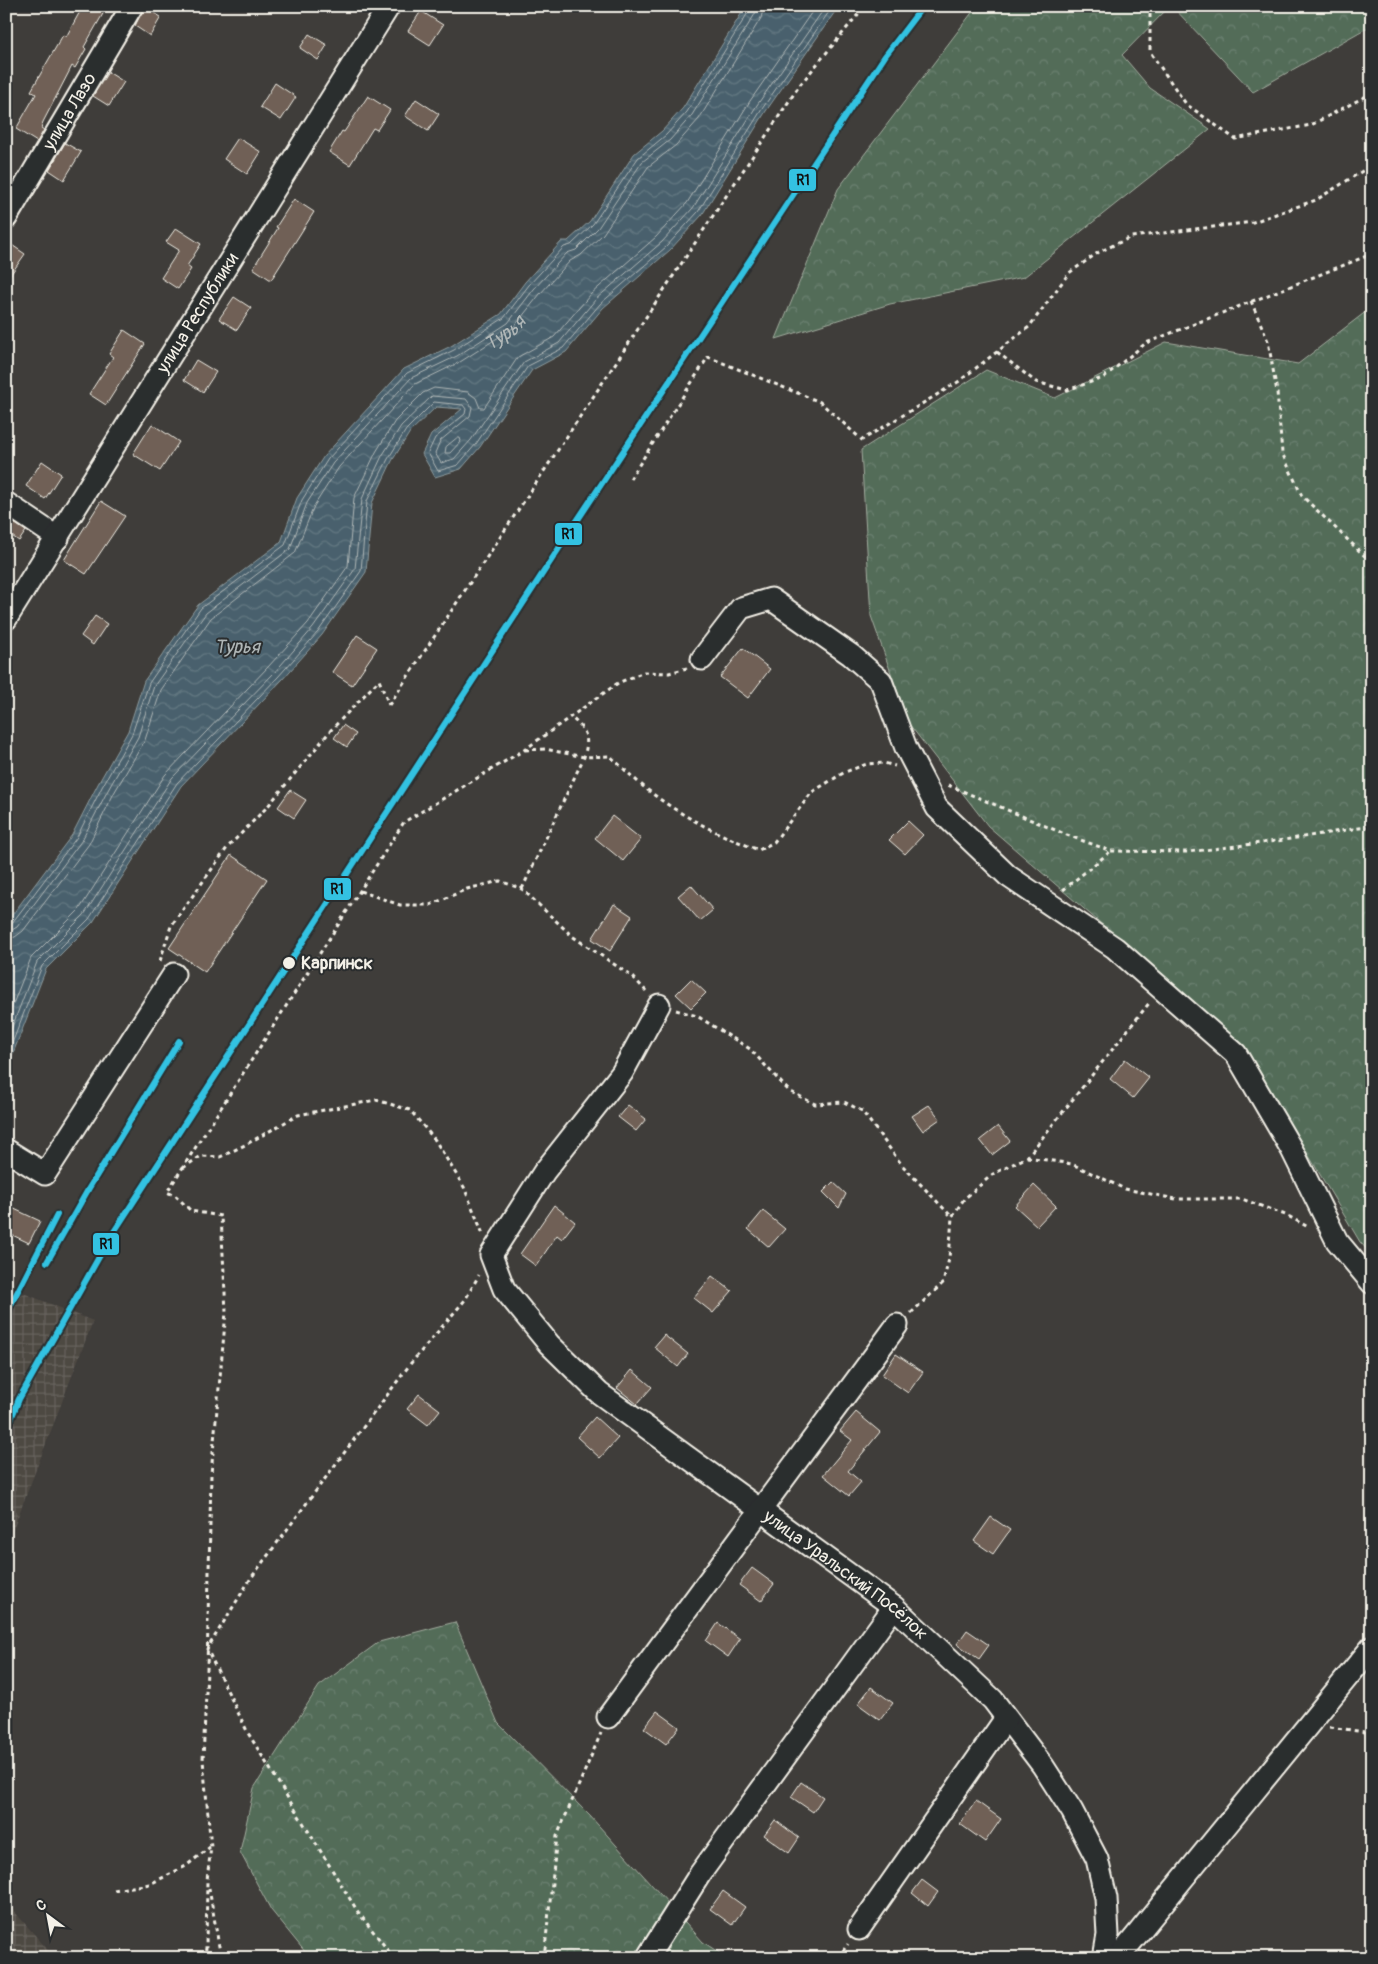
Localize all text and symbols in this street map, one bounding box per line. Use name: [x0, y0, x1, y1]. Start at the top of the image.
street label: улица Лазо: [37, 68, 102, 155]
line badge: R1: [788, 168, 817, 192]
text: R1: [796, 172, 810, 189]
street label: улица Республики: [151, 249, 244, 378]
water label: Турья: [480, 309, 533, 356]
line badge: R1: [554, 522, 583, 546]
text: R1: [561, 526, 575, 543]
water label: Турья: [214, 635, 262, 659]
line badge: R1: [323, 877, 352, 901]
text: R1: [330, 881, 344, 898]
place label: Карпинск: [301, 952, 373, 975]
marker: Карпинск: [281, 955, 297, 971]
line badge: R1: [92, 1232, 120, 1256]
text: R1: [99, 1236, 113, 1253]
street label: улица Уральский Посёлок: [758, 1505, 933, 1645]
north arrow: [22, 1892, 72, 1942]
text: С: [33, 1896, 50, 1915]

